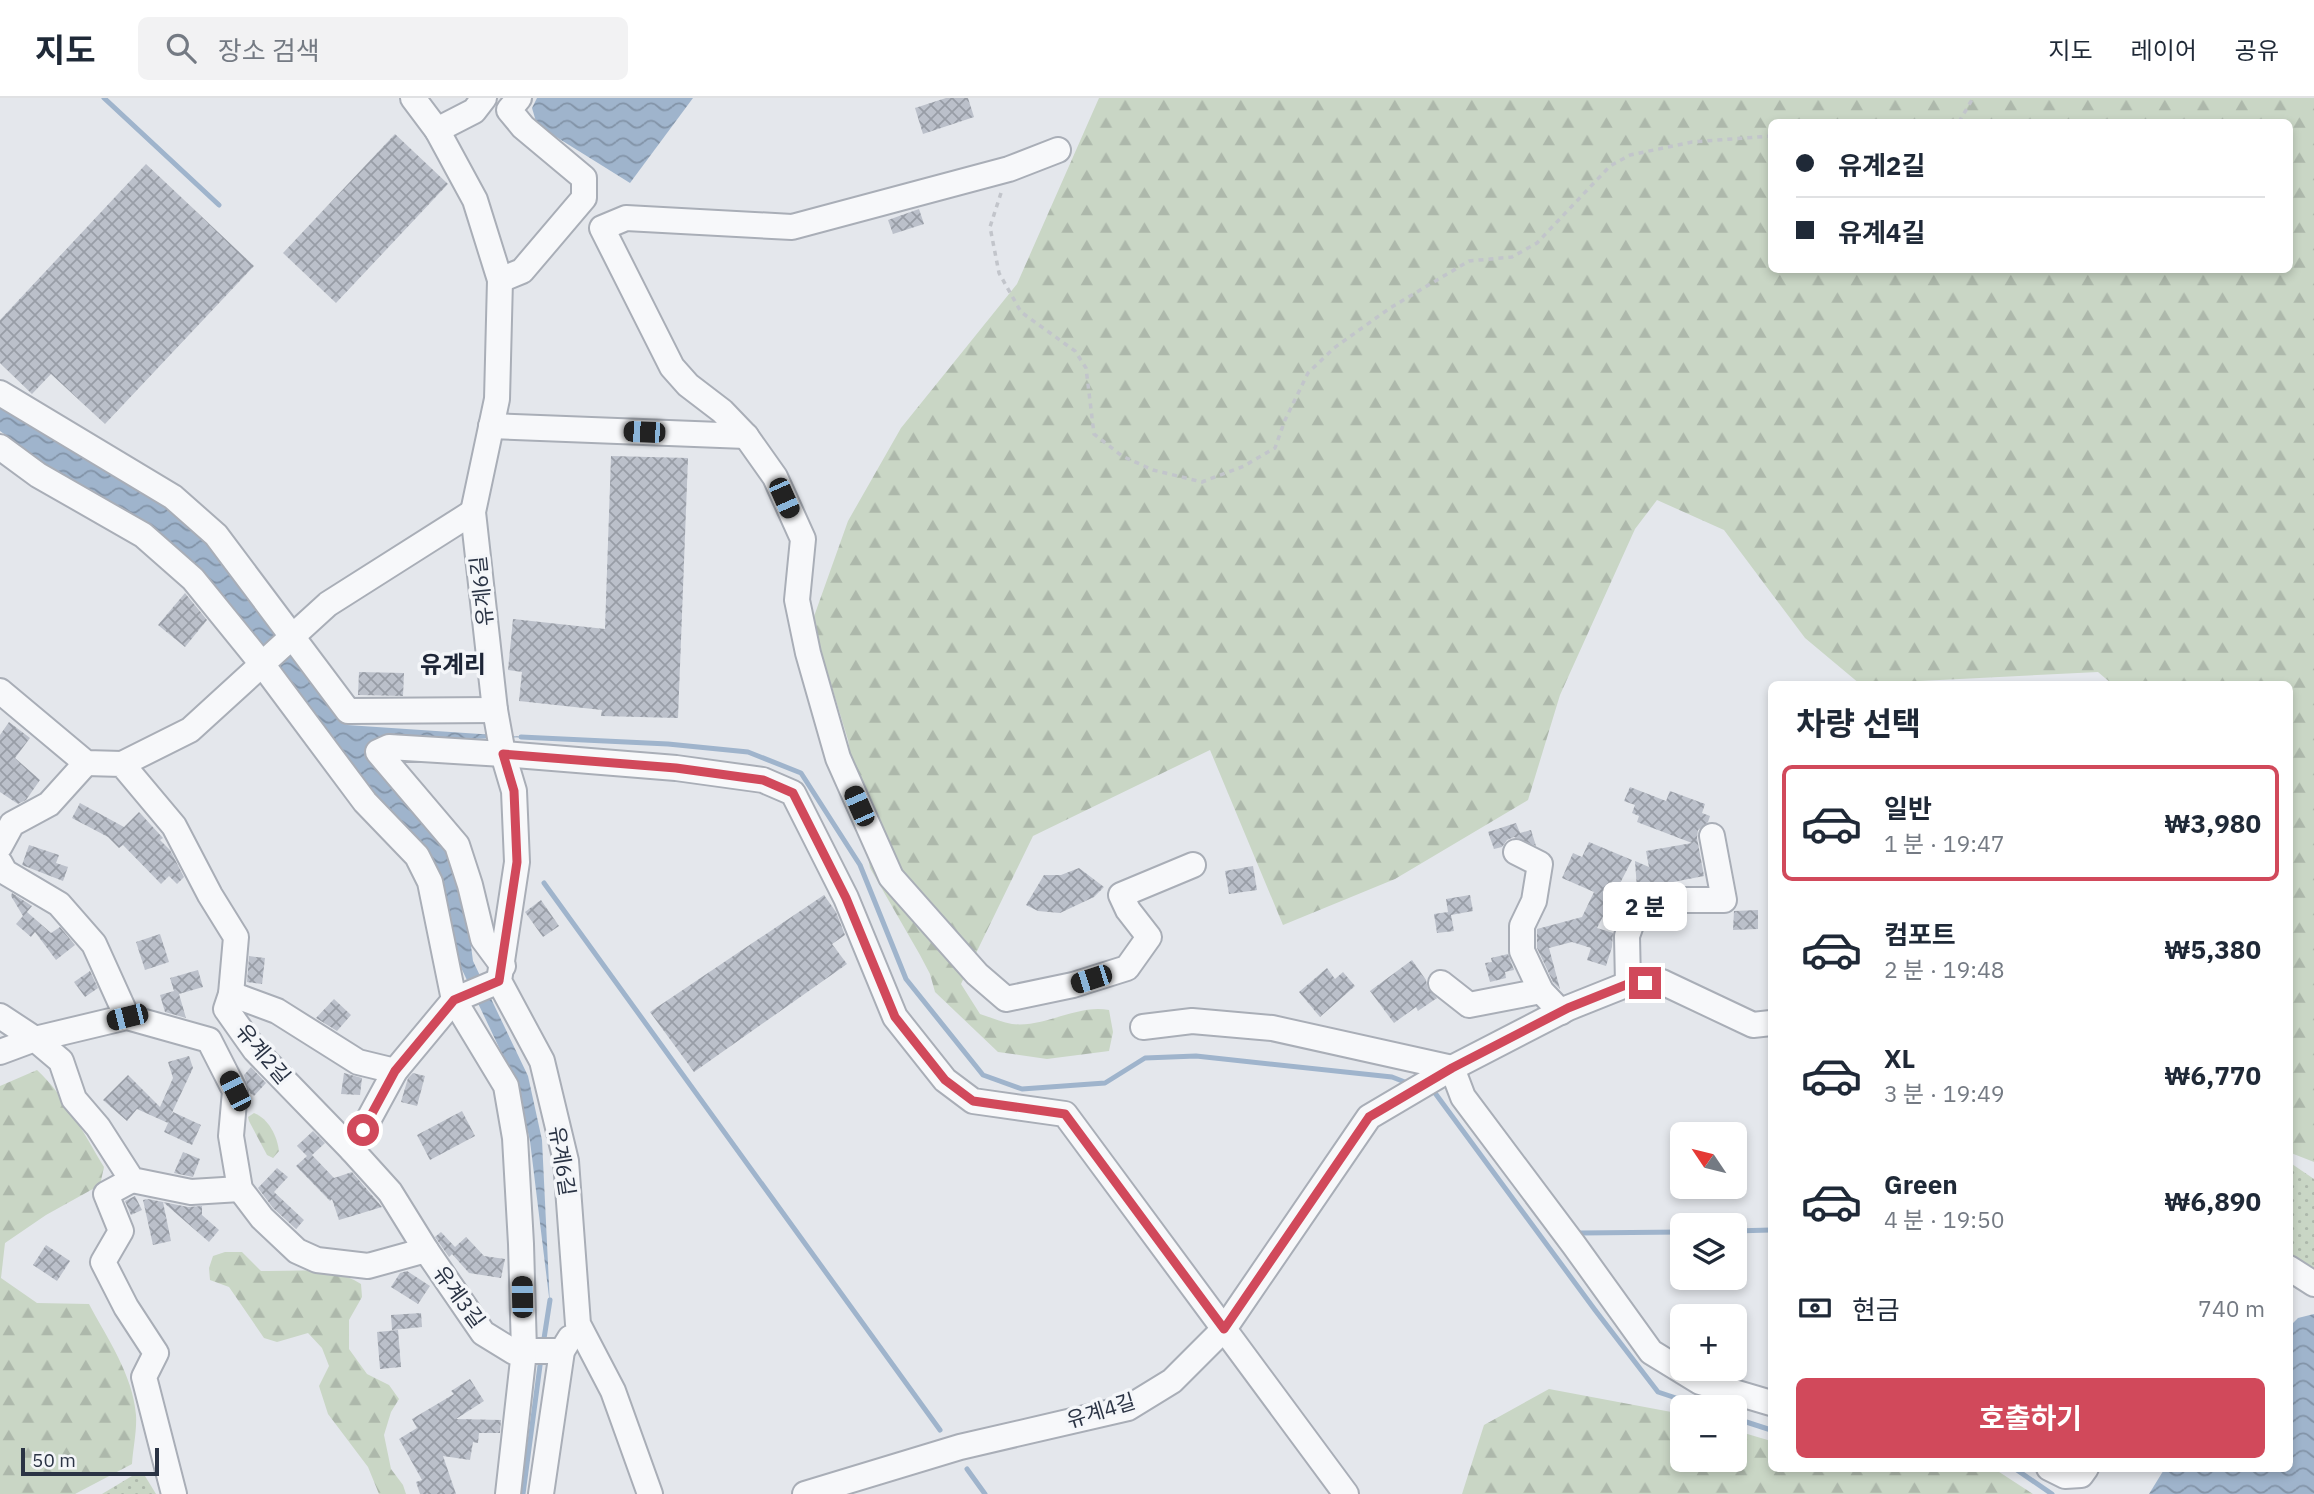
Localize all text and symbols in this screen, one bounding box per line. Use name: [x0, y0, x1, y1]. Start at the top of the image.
search box: [138, 17, 628, 80]
text: 지도: [35, 28, 96, 71]
icon: search: [162, 29, 200, 67]
text: 장소 검색: [218, 33, 320, 67]
text: 지도: [2048, 34, 2093, 66]
text: 레이어: [2131, 34, 2197, 66]
text: 공유: [2235, 34, 2279, 66]
text: 유계2길: [1838, 148, 1925, 182]
text: 유계4길: [1838, 215, 1925, 249]
car: [623, 421, 666, 443]
car: [766, 475, 803, 521]
street label: 유계6길: [463, 555, 499, 628]
district label: 유계리: [420, 648, 486, 680]
text: 차량 선택: [1796, 702, 1921, 744]
car: [841, 783, 878, 829]
text: 일반: [1884, 791, 1932, 825]
icon: car: [1800, 792, 1863, 855]
text: ₩3,980: [2164, 806, 2261, 840]
text: 1 분 · 19:47: [1884, 828, 2005, 858]
callout: 2 분: [1603, 882, 1687, 930]
text: 2 분: [1625, 891, 1665, 921]
text: 컴포트: [1884, 917, 1956, 951]
icon: car: [1800, 918, 1863, 981]
text: ₩5,380: [2164, 932, 2261, 966]
text: 2 분 · 19:48: [1884, 954, 2005, 984]
car: [1068, 963, 1115, 995]
route end: [1629, 967, 1661, 999]
car: [105, 1002, 150, 1032]
street label: 유계2길: [230, 1017, 297, 1089]
text: XL: [1884, 1041, 1915, 1075]
icon: car: [1800, 1044, 1863, 1107]
text: ₩6,770: [2164, 1058, 2261, 1092]
car: [217, 1068, 254, 1114]
text: 3 분 · 19:49: [1884, 1078, 2005, 1108]
route start: [347, 1114, 379, 1146]
north arrow: [1670, 1122, 1746, 1199]
map controls: [1670, 1122, 1747, 1472]
street label: 유계6길: [544, 1124, 582, 1198]
text: Green: [1884, 1167, 1958, 1201]
icon: car: [1800, 1170, 1863, 1233]
text: ₩6,890: [2164, 1184, 2261, 1218]
text: 4 분 · 19:50: [1884, 1204, 2005, 1234]
button: layers: [1670, 1213, 1747, 1290]
street label: 유계3길: [428, 1260, 492, 1333]
car: [512, 1276, 533, 1318]
icon: cash: [1796, 1289, 1834, 1327]
text: 현금: [1852, 1292, 1900, 1326]
text: 740 m: [2198, 1293, 2265, 1323]
button: +: [1670, 1304, 1747, 1381]
button: 호출하기: [1796, 1378, 2265, 1458]
street label: 유계4길: [1063, 1386, 1139, 1434]
button: −: [1670, 1395, 1747, 1472]
scale bar: [21, 1445, 159, 1477]
text: 50 m: [32, 1448, 76, 1472]

